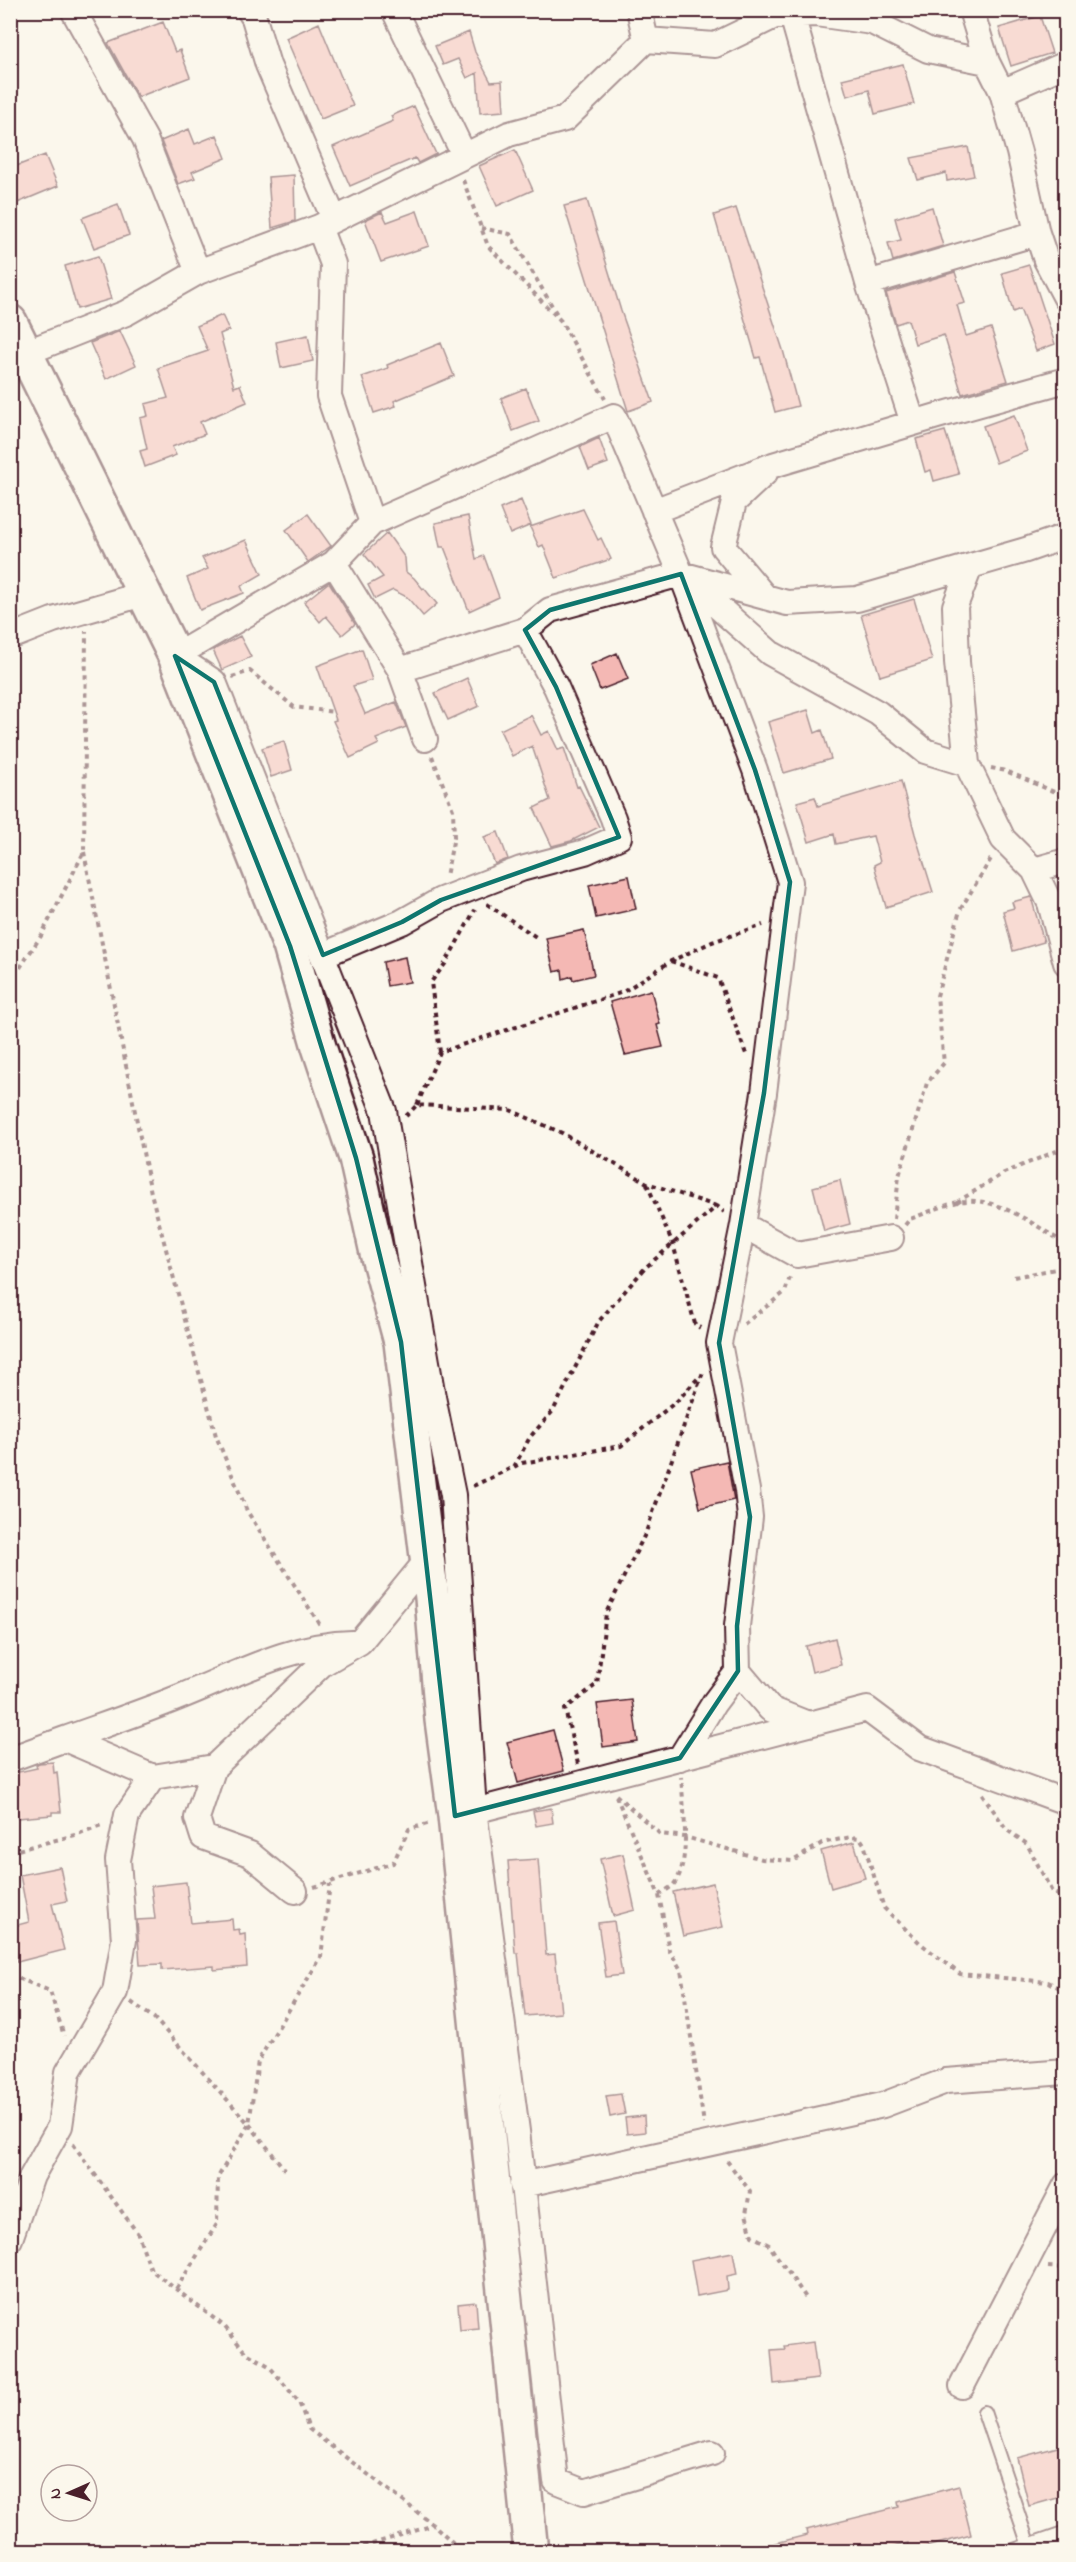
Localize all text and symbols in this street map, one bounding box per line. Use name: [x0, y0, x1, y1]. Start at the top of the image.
north arrow: [39, 2463, 99, 2523]
text: N: [44, 2487, 68, 2500]

